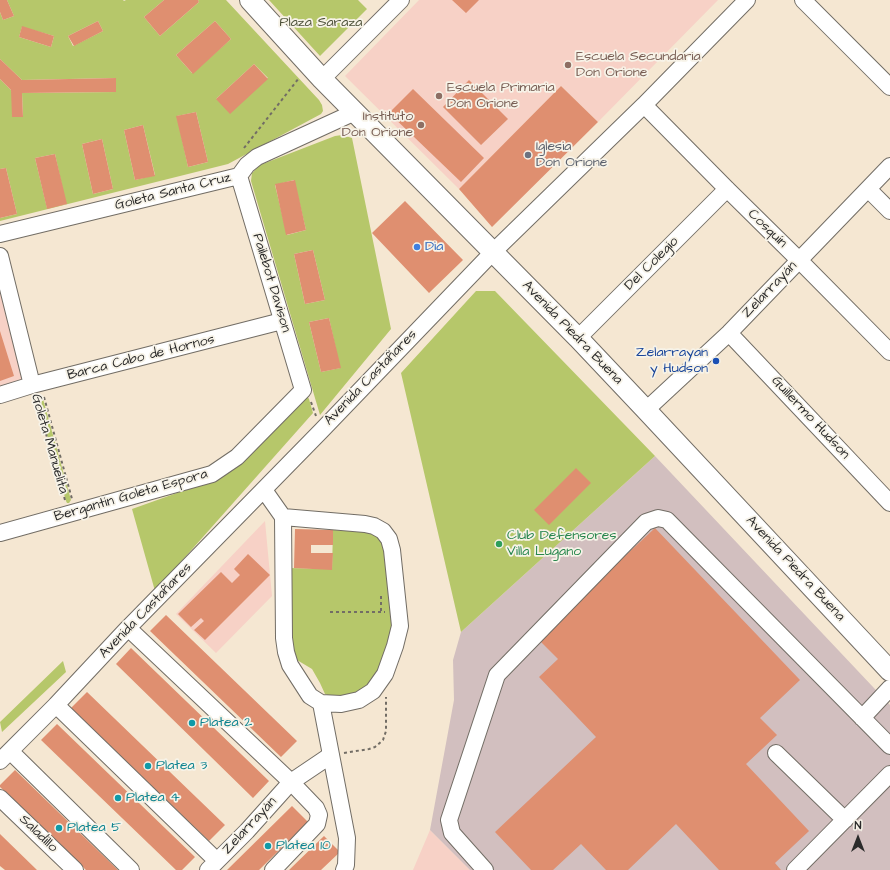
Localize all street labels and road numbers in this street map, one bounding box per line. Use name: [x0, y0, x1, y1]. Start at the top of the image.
street label: Goleta Santa Cruz: [113, 169, 233, 215]
street label: Cosquín: [744, 206, 790, 252]
street label: Pailebot Davison: [248, 232, 294, 334]
street label: Del Colegio: [622, 234, 682, 294]
street label: Zelarrayán: [739, 258, 801, 322]
street label: Avenida Piedra Buena: [518, 278, 626, 388]
street label: Avenida Castañares: [321, 327, 421, 429]
street label: Barca Cabo de Hornos: [66, 332, 216, 384]
street label: Guillermo Hudson: [767, 373, 853, 463]
street label: Goleta Manuelita: [27, 392, 71, 496]
street label: Bergantin Goleta Espora: [52, 466, 210, 526]
street label: Avenida Piedra Buena: [742, 513, 848, 625]
street label: Avenida Castañares: [96, 560, 196, 662]
street label: Zelarrayán: [219, 794, 281, 858]
street label: Saladillo: [15, 812, 61, 856]

